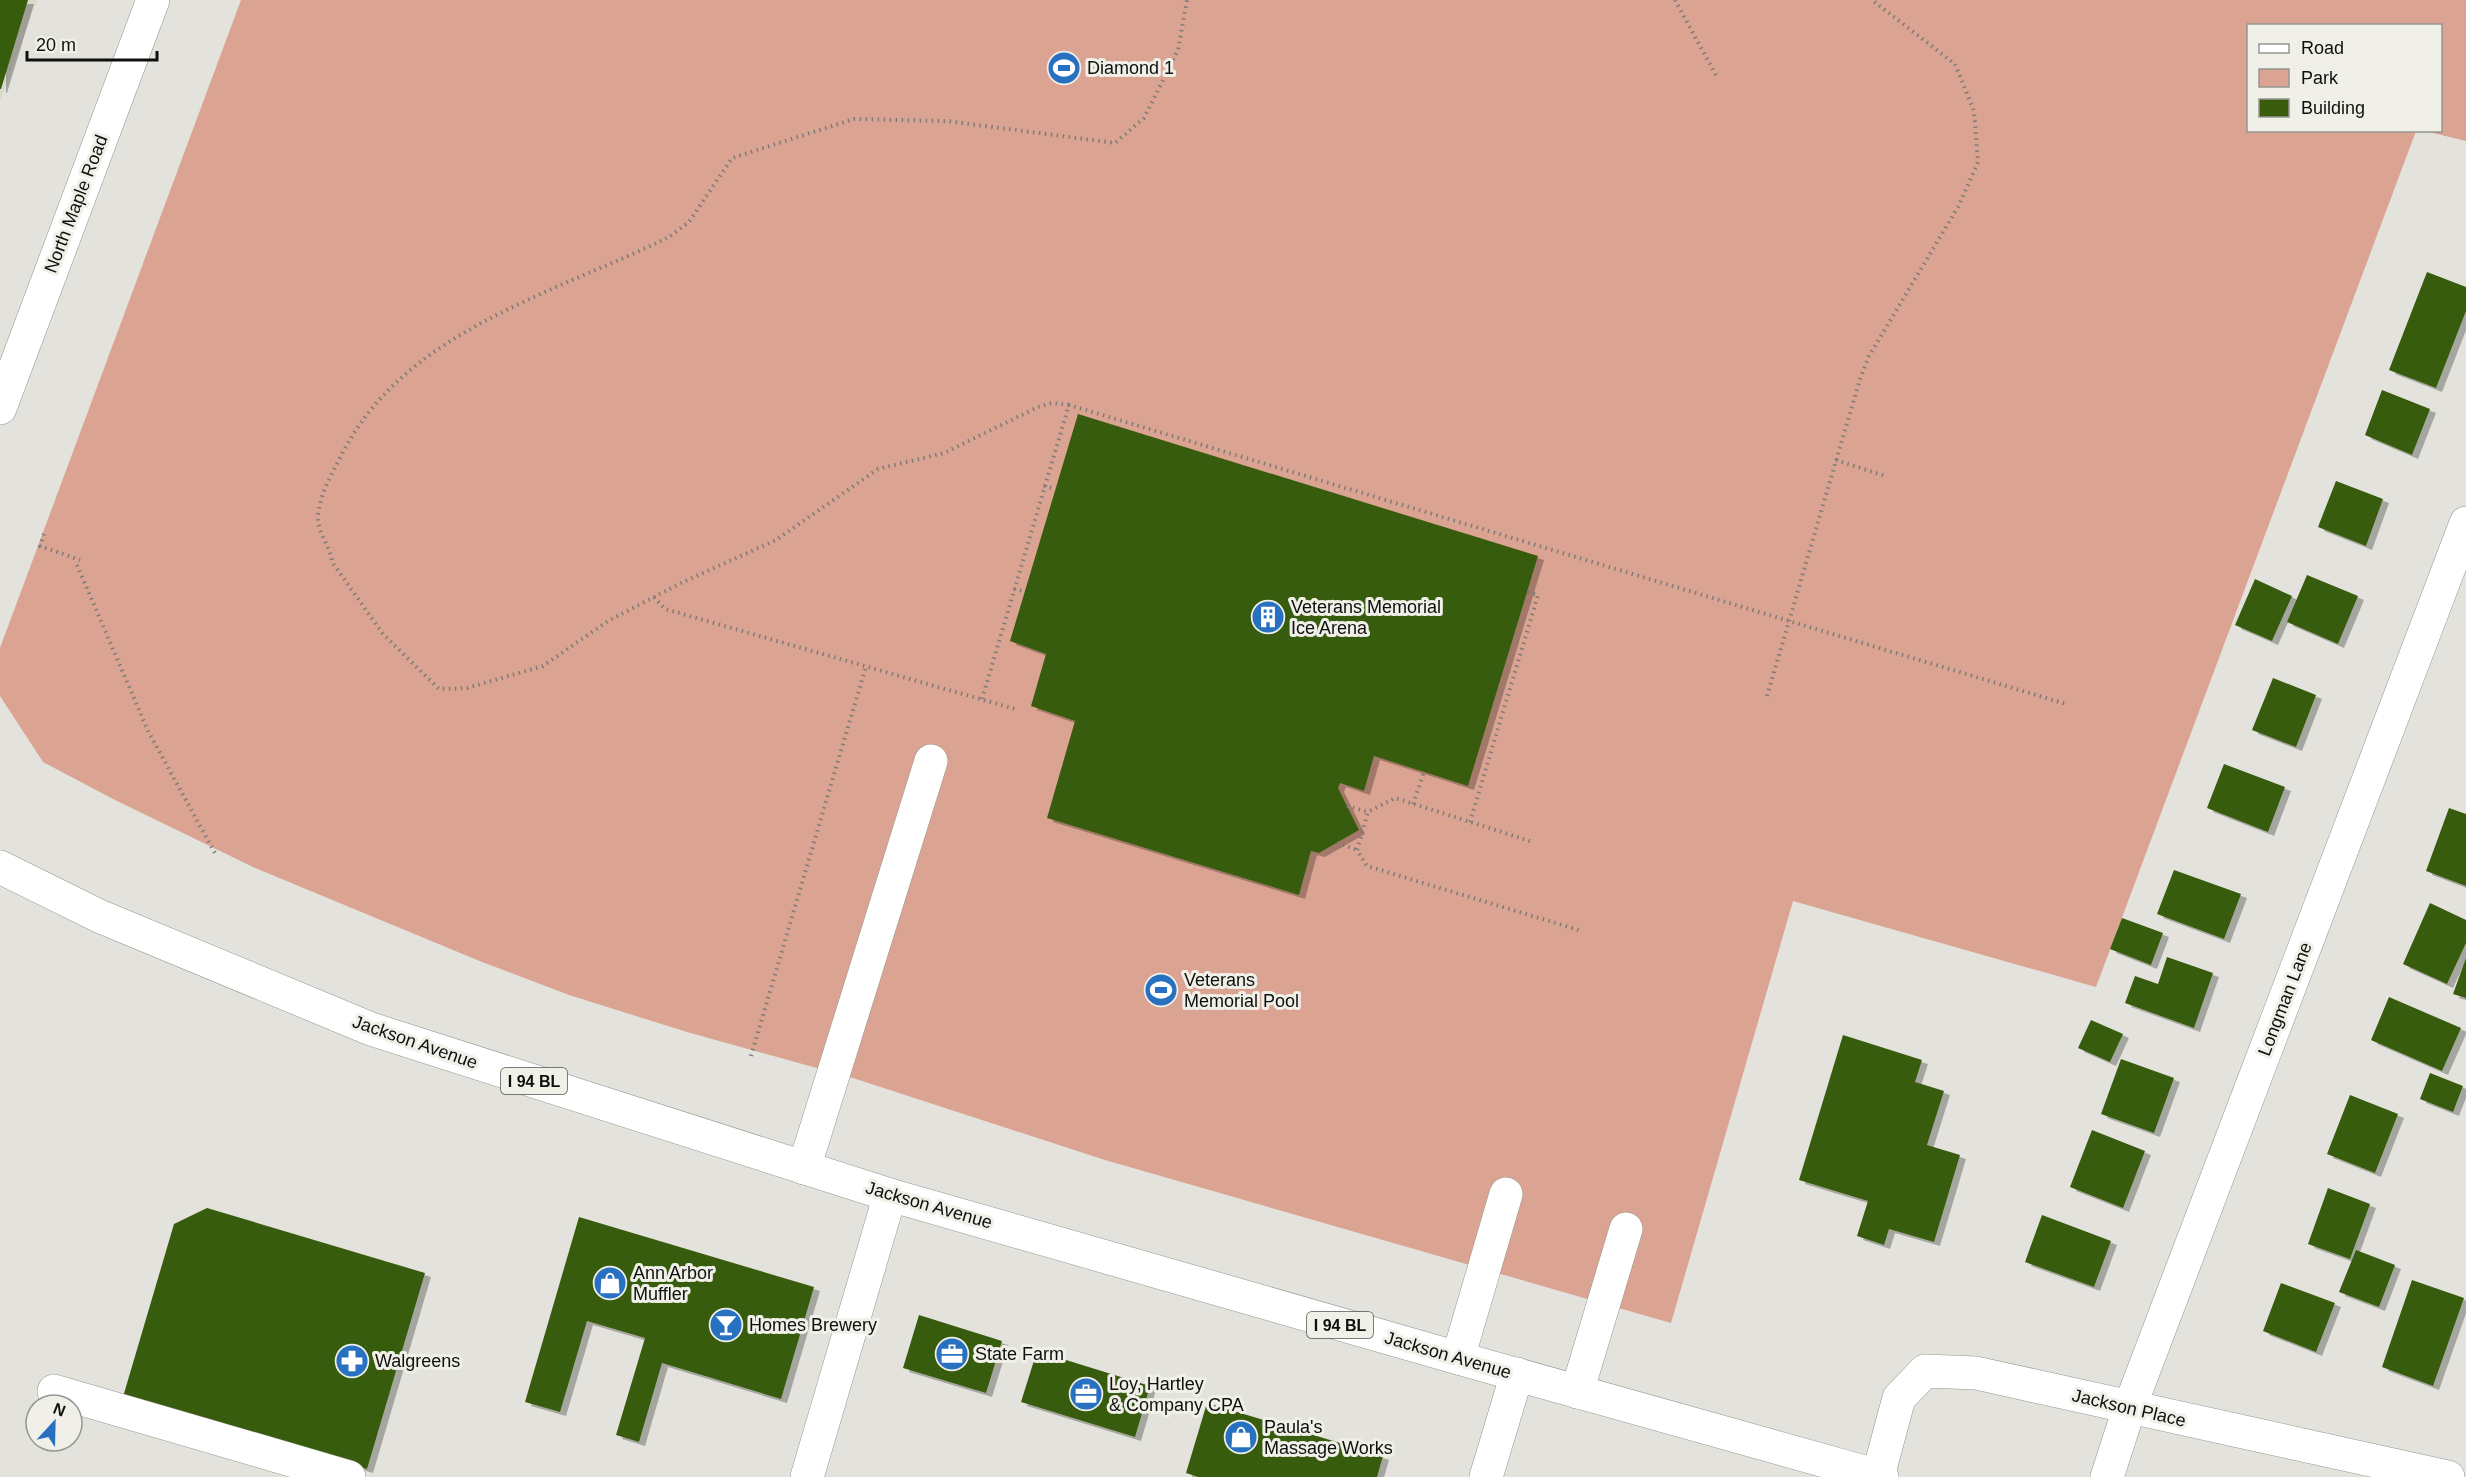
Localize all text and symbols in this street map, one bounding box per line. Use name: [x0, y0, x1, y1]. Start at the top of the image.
scale bar: [27, 24, 158, 62]
legend: [2247, 24, 2442, 132]
text: 20 m: [36, 35, 76, 55]
text: Road: [2301, 38, 2344, 58]
sports icon: Diamond 1: [1046, 50, 1082, 86]
place label: Diamond 1: [1087, 58, 1174, 78]
text: Park: [2301, 68, 2339, 88]
text: Building: [2301, 98, 2365, 118]
street label: North Maple Road: [40, 132, 112, 276]
place label: Veterans Memorial Ice Arena: [1291, 597, 1441, 638]
building icon: Veterans Memorial Ice Arena: [1250, 599, 1286, 635]
street label: Longman Lane: [2254, 939, 2316, 1059]
place label: Veterans Memorial Pool: [1184, 970, 1299, 1011]
sports icon: Veterans Memorial Pool: [1143, 972, 1179, 1008]
street label: Jackson Avenue: [350, 1011, 480, 1073]
road number: I 94 BL: [501, 1068, 567, 1094]
street label: Jackson Avenue: [863, 1177, 995, 1233]
place label: Ann Arbor Muffler: [633, 1263, 713, 1304]
shop icon: Ann Arbor Muffler: [592, 1265, 628, 1301]
bar icon: Homes Brewery: [708, 1307, 744, 1343]
road number: I 94 BL: [1307, 1312, 1373, 1338]
place label: Homes Brewery: [749, 1315, 877, 1335]
street label: Jackson Avenue: [1382, 1327, 1514, 1383]
office icon: State Farm: [934, 1336, 970, 1372]
pharmacy icon: Walgreens: [334, 1343, 370, 1379]
place label: State Farm: [975, 1344, 1064, 1364]
place label: Walgreens: [375, 1351, 460, 1371]
place label: Loy, Hartley & Company CPA: [1109, 1374, 1244, 1415]
office icon: Loy, Hartley & Company CPA: [1068, 1376, 1104, 1412]
street label: Jackson Place: [2070, 1385, 2188, 1431]
north arrow: [24, 1393, 84, 1453]
text: N: [51, 1400, 68, 1420]
place label: Paula's Massage Works: [1264, 1417, 1393, 1458]
shop icon: Paula's Massage Works: [1223, 1419, 1259, 1455]

